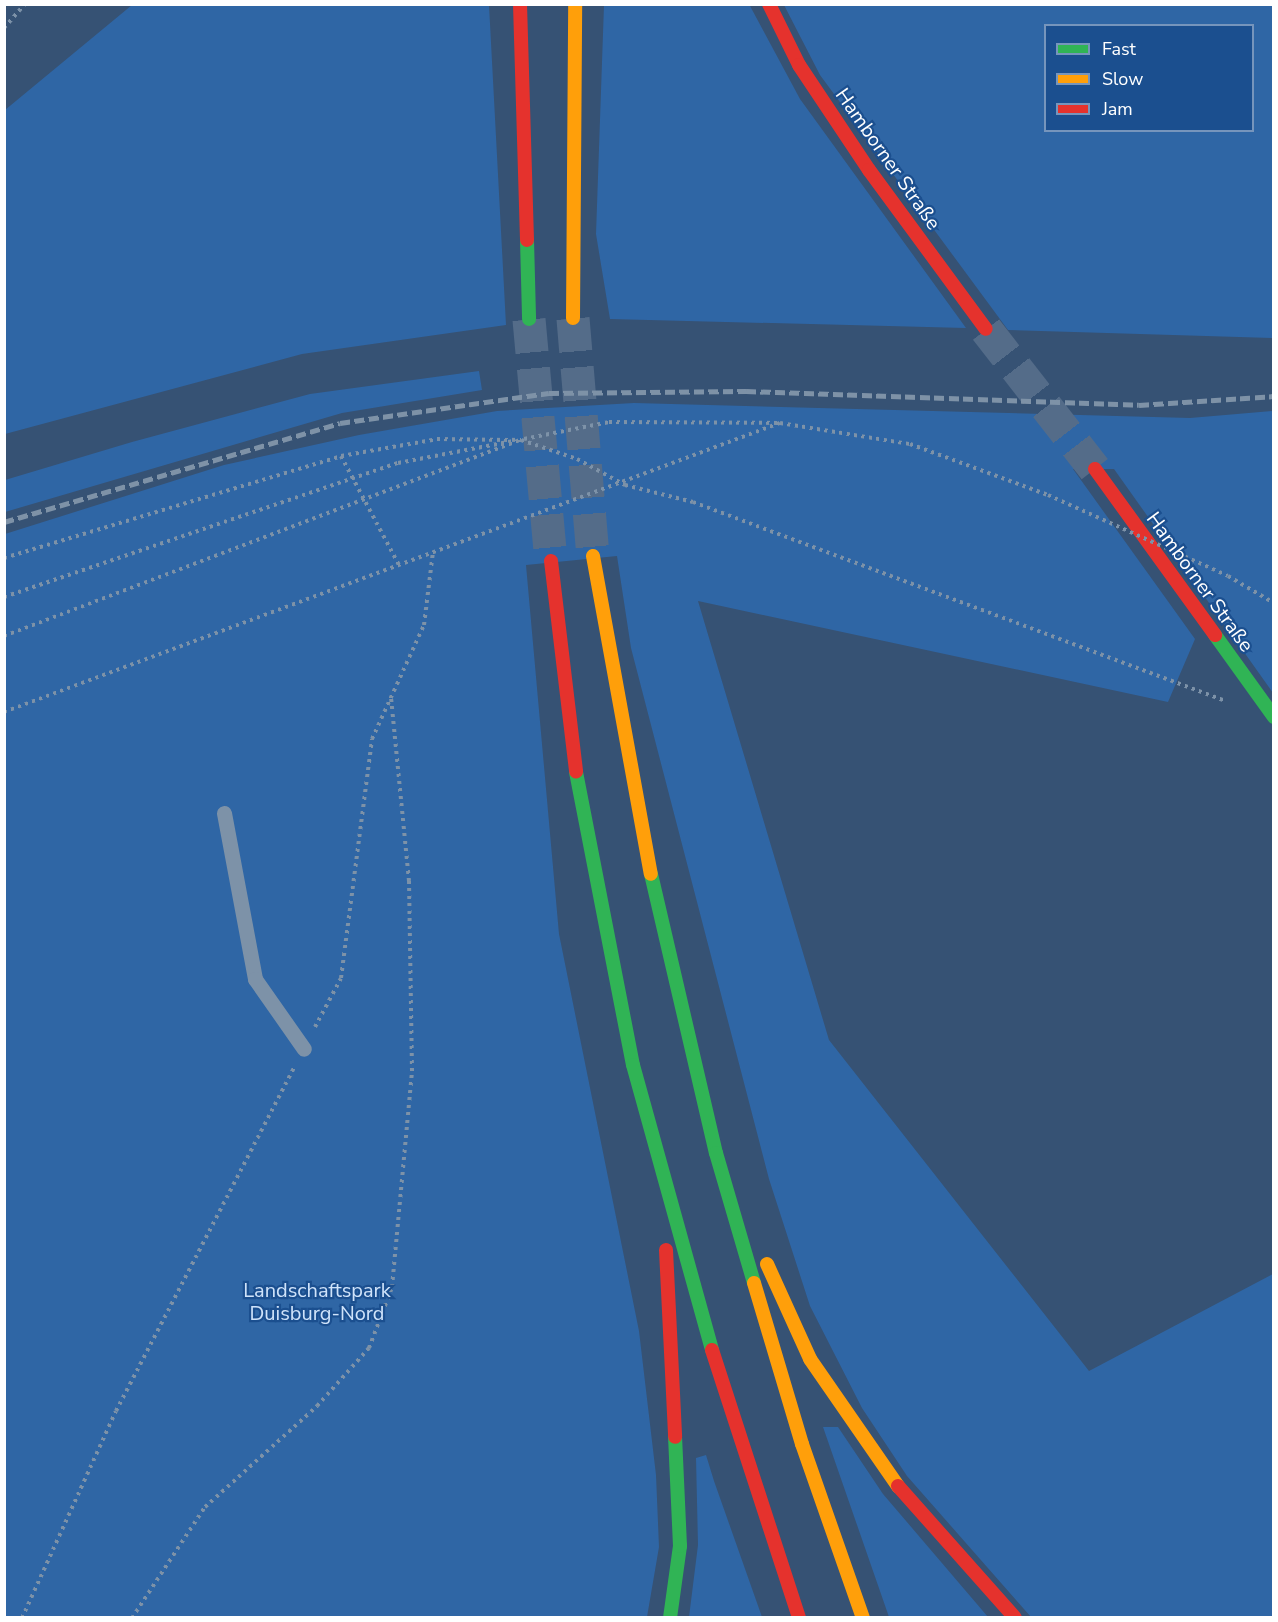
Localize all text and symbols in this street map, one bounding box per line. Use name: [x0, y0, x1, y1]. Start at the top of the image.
legend: [1044, 24, 1254, 132]
text: Fast: [1102, 37, 1136, 61]
text: Slow: [1102, 67, 1143, 91]
street label: Hamborner Straße: [830, 84, 946, 234]
text: Jam: [1102, 97, 1133, 121]
street label: Hamborner Straße: [1141, 507, 1259, 657]
park label: Landschaftspark Duisburg-Nord: [243, 1279, 391, 1326]

